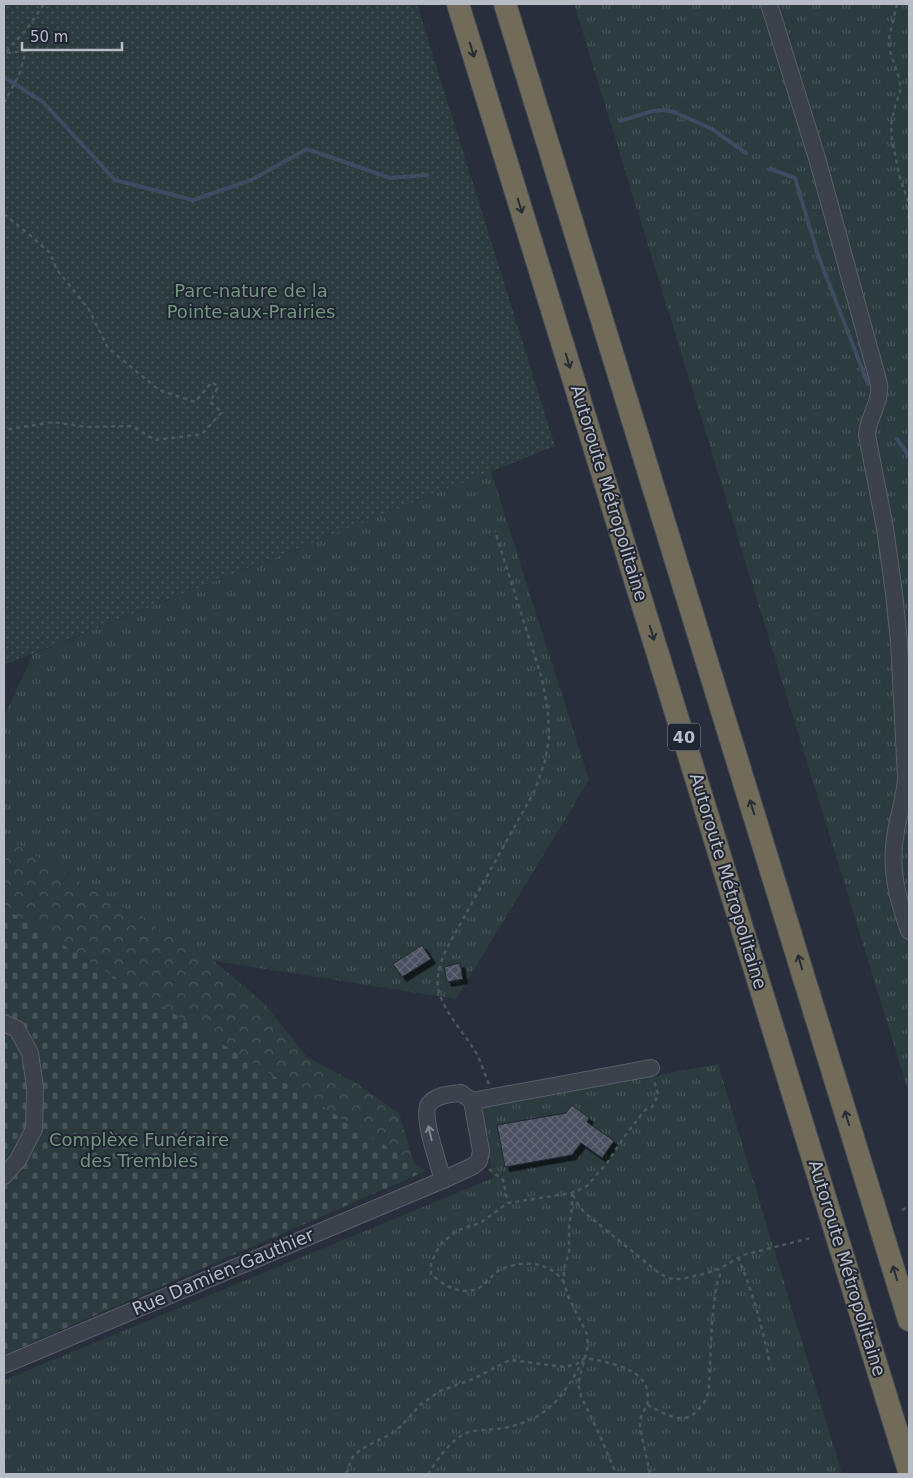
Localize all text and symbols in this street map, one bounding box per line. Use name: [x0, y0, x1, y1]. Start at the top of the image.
scale bar: [22, 20, 122, 52]
text: 50 m: [30, 28, 68, 46]
one-way arrow: [468, 42, 478, 58]
one-way arrow: [516, 197, 526, 213]
park label: Parc-nature de la Pointe-aux-Prairies: [167, 280, 335, 322]
one-way arrow: [564, 353, 574, 369]
street label: Autoroute Métropolitaine: [567, 382, 652, 603]
one-way arrow: [647, 625, 657, 641]
road number: 40: [668, 724, 700, 750]
street label: Autoroute Métropolitaine: [686, 770, 771, 991]
one-way arrow: [747, 799, 757, 815]
one-way arrow: [794, 955, 804, 971]
one-way arrow: [842, 1110, 852, 1126]
one-way arrow: [425, 1125, 434, 1141]
park label: Complèxe Funéraire des Trembles: [49, 1129, 229, 1171]
street label: Autoroute Métropolitaine: [805, 1157, 890, 1378]
street label: Rue Damien-Gauthier: [129, 1223, 317, 1319]
one-way arrow: [890, 1266, 899, 1281]

